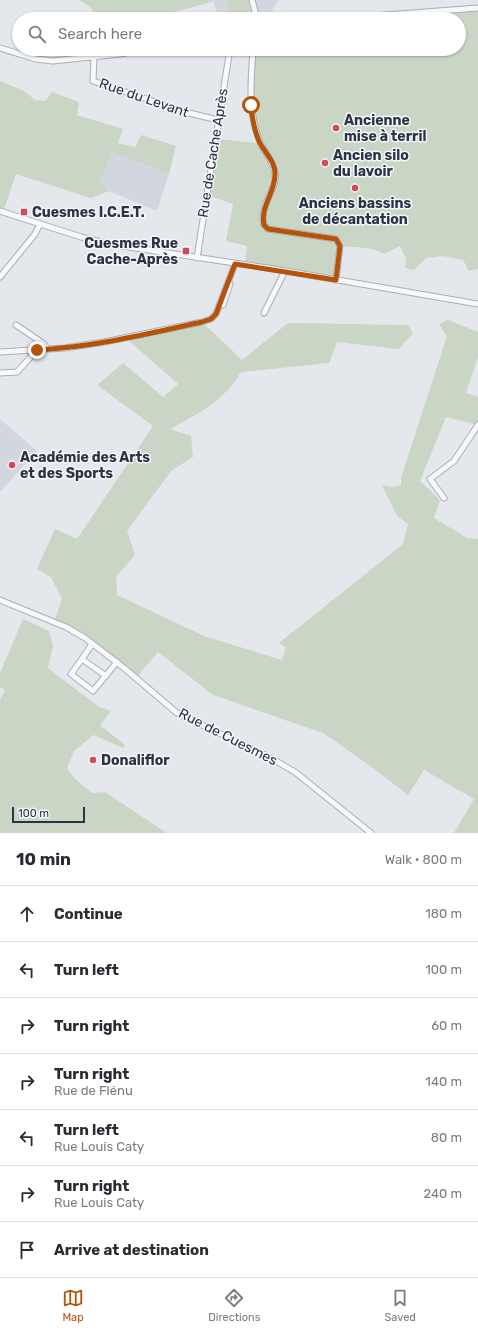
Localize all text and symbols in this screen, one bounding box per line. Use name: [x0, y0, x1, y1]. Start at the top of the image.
search box: [12, 12, 466, 56]
icon: search: [26, 23, 48, 45]
text: Search here: [58, 25, 142, 43]
street label: Rue du Levant: [97, 75, 191, 121]
street label: Rue de Cache Après: [194, 87, 232, 219]
route start: [242, 96, 260, 114]
place label: Ancienne mise à terril: [344, 112, 426, 145]
marker: Ancienne mise à terril: [331, 123, 341, 133]
place label: Ancien silo du lavoir: [333, 147, 409, 180]
marker: Ancien silo du lavoir: [320, 158, 330, 168]
marker: Anciens bassins de décantation: [350, 183, 360, 193]
place label: Anciens bassins de décantation: [299, 195, 412, 228]
place label: Cuesmes I.C.E.T.: [32, 204, 145, 221]
marker: Cuesmes I.C.E.T.: [19, 207, 29, 217]
place label: Cuesmes Rue Cache-Après: [84, 235, 178, 268]
marker: Cuesmes Rue Cache-Après: [181, 246, 191, 256]
route end: [28, 341, 46, 359]
place label: Académie des Arts et des Sports: [20, 449, 150, 482]
marker: Académie des Arts et des Sports: [7, 460, 17, 470]
street label: Rue de Cuesmes: [176, 705, 280, 769]
place label: Donaliflor: [101, 752, 170, 769]
marker: Donaliflor: [88, 755, 98, 765]
scale bar: [12, 805, 85, 824]
text: 100 m: [18, 807, 49, 820]
text: 10 min: [16, 849, 71, 869]
text: Walk · 800 m: [385, 852, 462, 867]
icon: ahead: [16, 903, 38, 925]
text: Continue: [54, 905, 123, 923]
text: 180 m: [425, 906, 462, 921]
icon: left: [16, 959, 38, 981]
text: Turn left: [54, 961, 119, 979]
text: 100 m: [425, 962, 462, 977]
icon: right: [16, 1015, 38, 1037]
text: Turn right: [54, 1017, 129, 1035]
text: 60 m: [431, 1018, 462, 1033]
text: Turn right: [54, 1065, 129, 1083]
icon: right: [16, 1071, 38, 1093]
text: 140 m: [425, 1074, 462, 1089]
text: Rue de Flénu: [54, 1083, 133, 1098]
text: Turn left: [54, 1121, 119, 1139]
icon: left: [16, 1127, 38, 1149]
text: 80 m: [431, 1130, 462, 1145]
text: Rue Louis Caty: [54, 1139, 144, 1154]
text: Turn right: [54, 1177, 129, 1195]
icon: right: [16, 1183, 38, 1205]
text: 240 m: [423, 1186, 462, 1201]
text: Rue Louis Caty: [54, 1195, 144, 1210]
icon: arrive: [16, 1239, 38, 1261]
text: Arrive at destination: [54, 1241, 209, 1259]
tab: Map: [62, 1287, 84, 1324]
tab: Directions: [208, 1287, 260, 1324]
tab: Saved: [385, 1287, 416, 1324]

